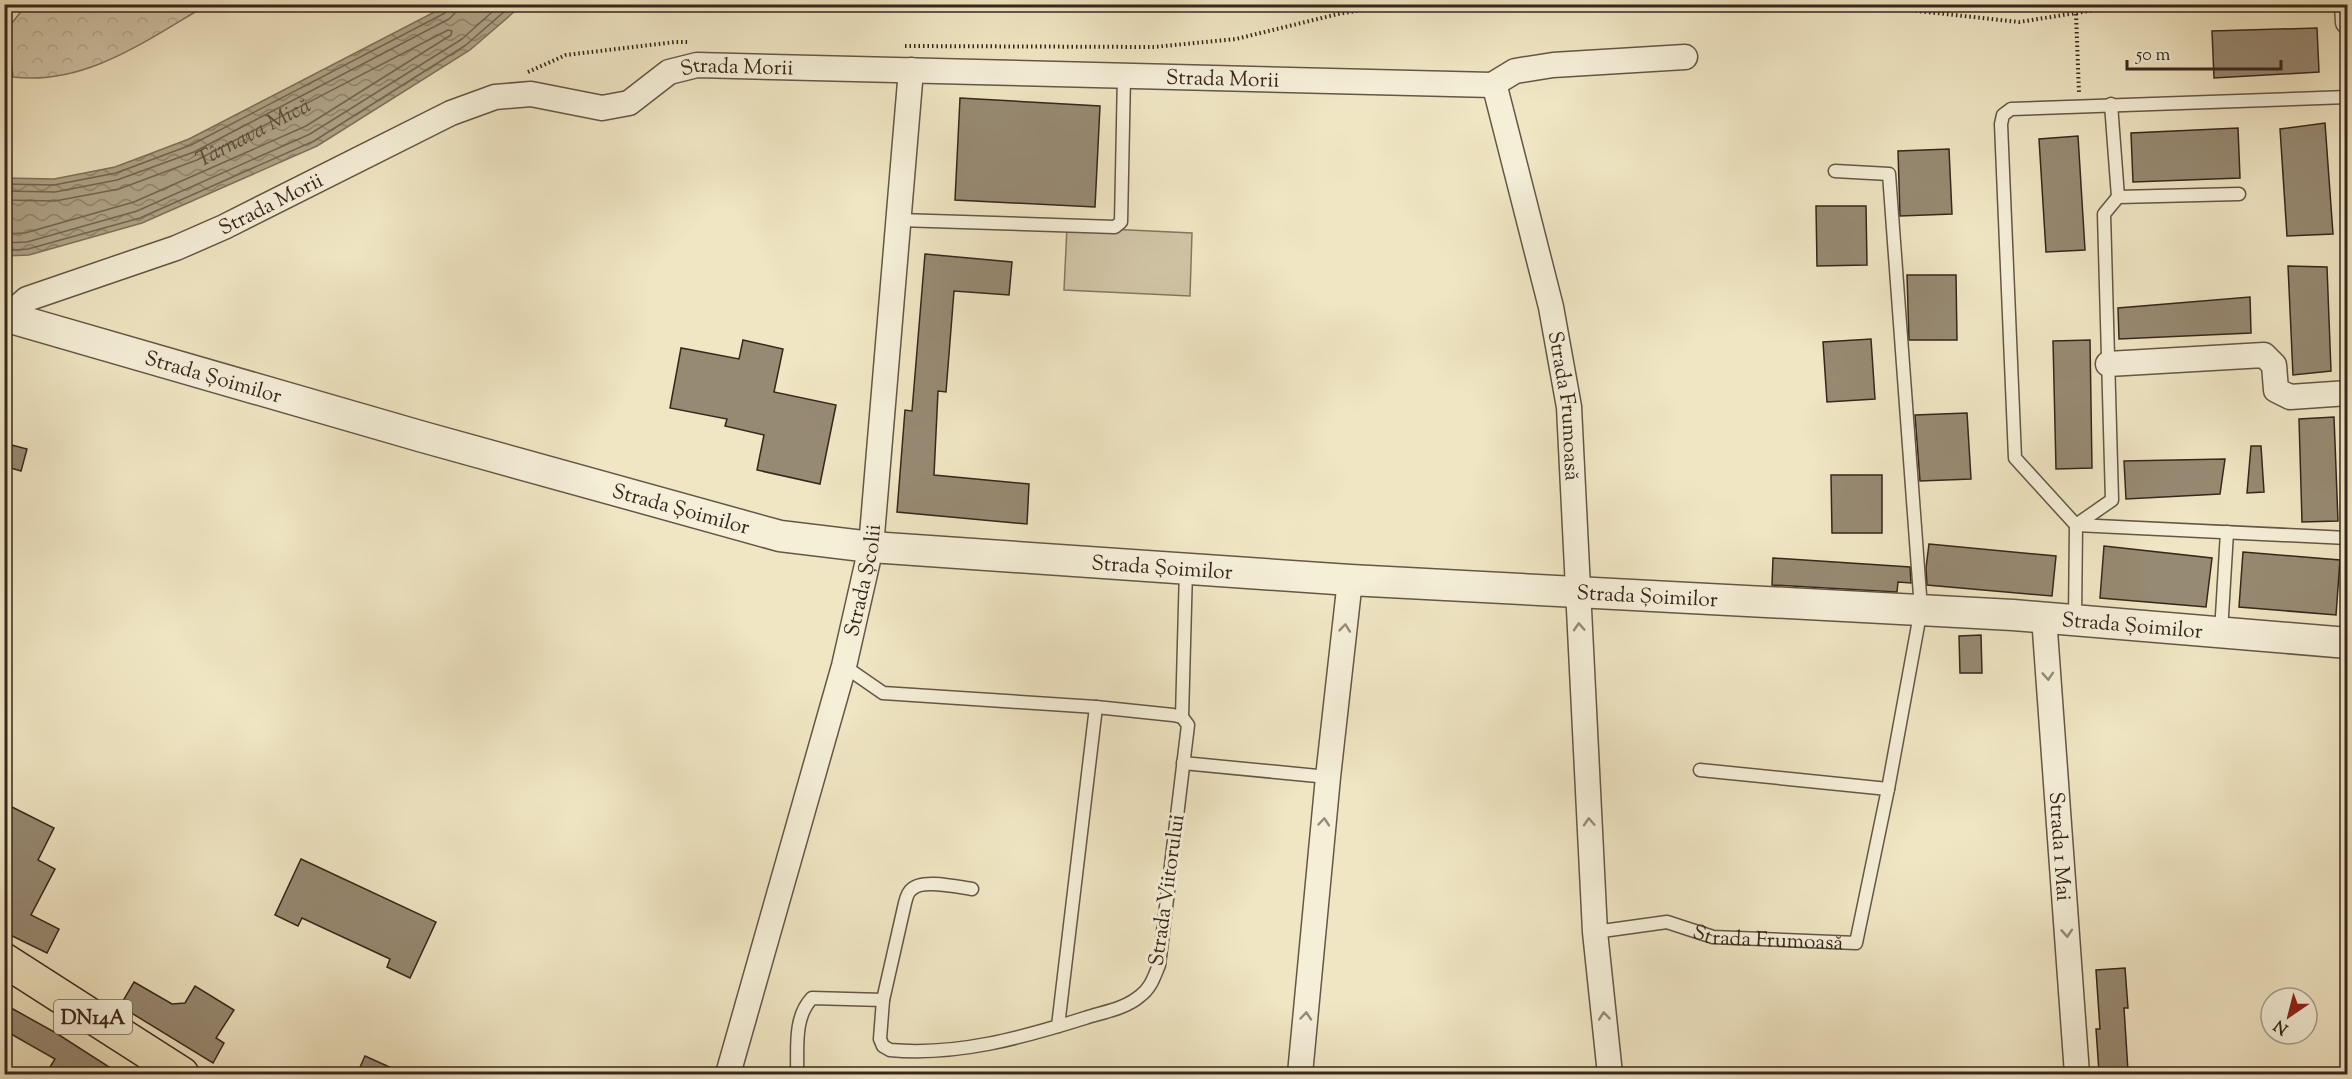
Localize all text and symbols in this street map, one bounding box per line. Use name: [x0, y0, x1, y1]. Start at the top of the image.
scale bar: [2127, 33, 2282, 71]
text: 50 m: [2135, 43, 2171, 69]
street label: Strada Morii: [678, 52, 794, 86]
street label: Strada Morii: [1166, 64, 1280, 97]
water label: Târnava Mică: [191, 91, 317, 177]
street label: Strada Morii: [214, 167, 329, 244]
street label: Strada Frumoasă: [1539, 329, 1586, 482]
street label: Strada Șoimilor: [141, 344, 285, 412]
street label: Strada Șoimilor: [608, 477, 753, 544]
street label: Strada Școlii: [838, 523, 890, 640]
street label: Strada Șoimilor: [1090, 549, 1234, 589]
street label: Strada Șoimilor: [1576, 579, 1719, 616]
street label: Strada Șoimilor: [2060, 606, 2204, 648]
one-way arrow: [1572, 623, 1585, 632]
one-way arrow: [1338, 624, 1351, 633]
one-way arrow: [2041, 671, 2054, 680]
street label: Strada 1 Mai: [2040, 791, 2077, 902]
street label: Strada Viitorului: [1142, 812, 1193, 968]
one-way arrow: [1583, 817, 1596, 826]
one-way arrow: [1317, 818, 1330, 827]
street label: Strada Frumoasă: [1688, 918, 1844, 959]
one-way arrow: [2060, 928, 2073, 937]
north arrow: [2259, 986, 2319, 1046]
road number: DN14A: [54, 1000, 132, 1034]
one-way arrow: [1299, 1012, 1312, 1021]
one-way arrow: [1598, 1012, 1611, 1021]
text: N: [2270, 1013, 2294, 1039]

